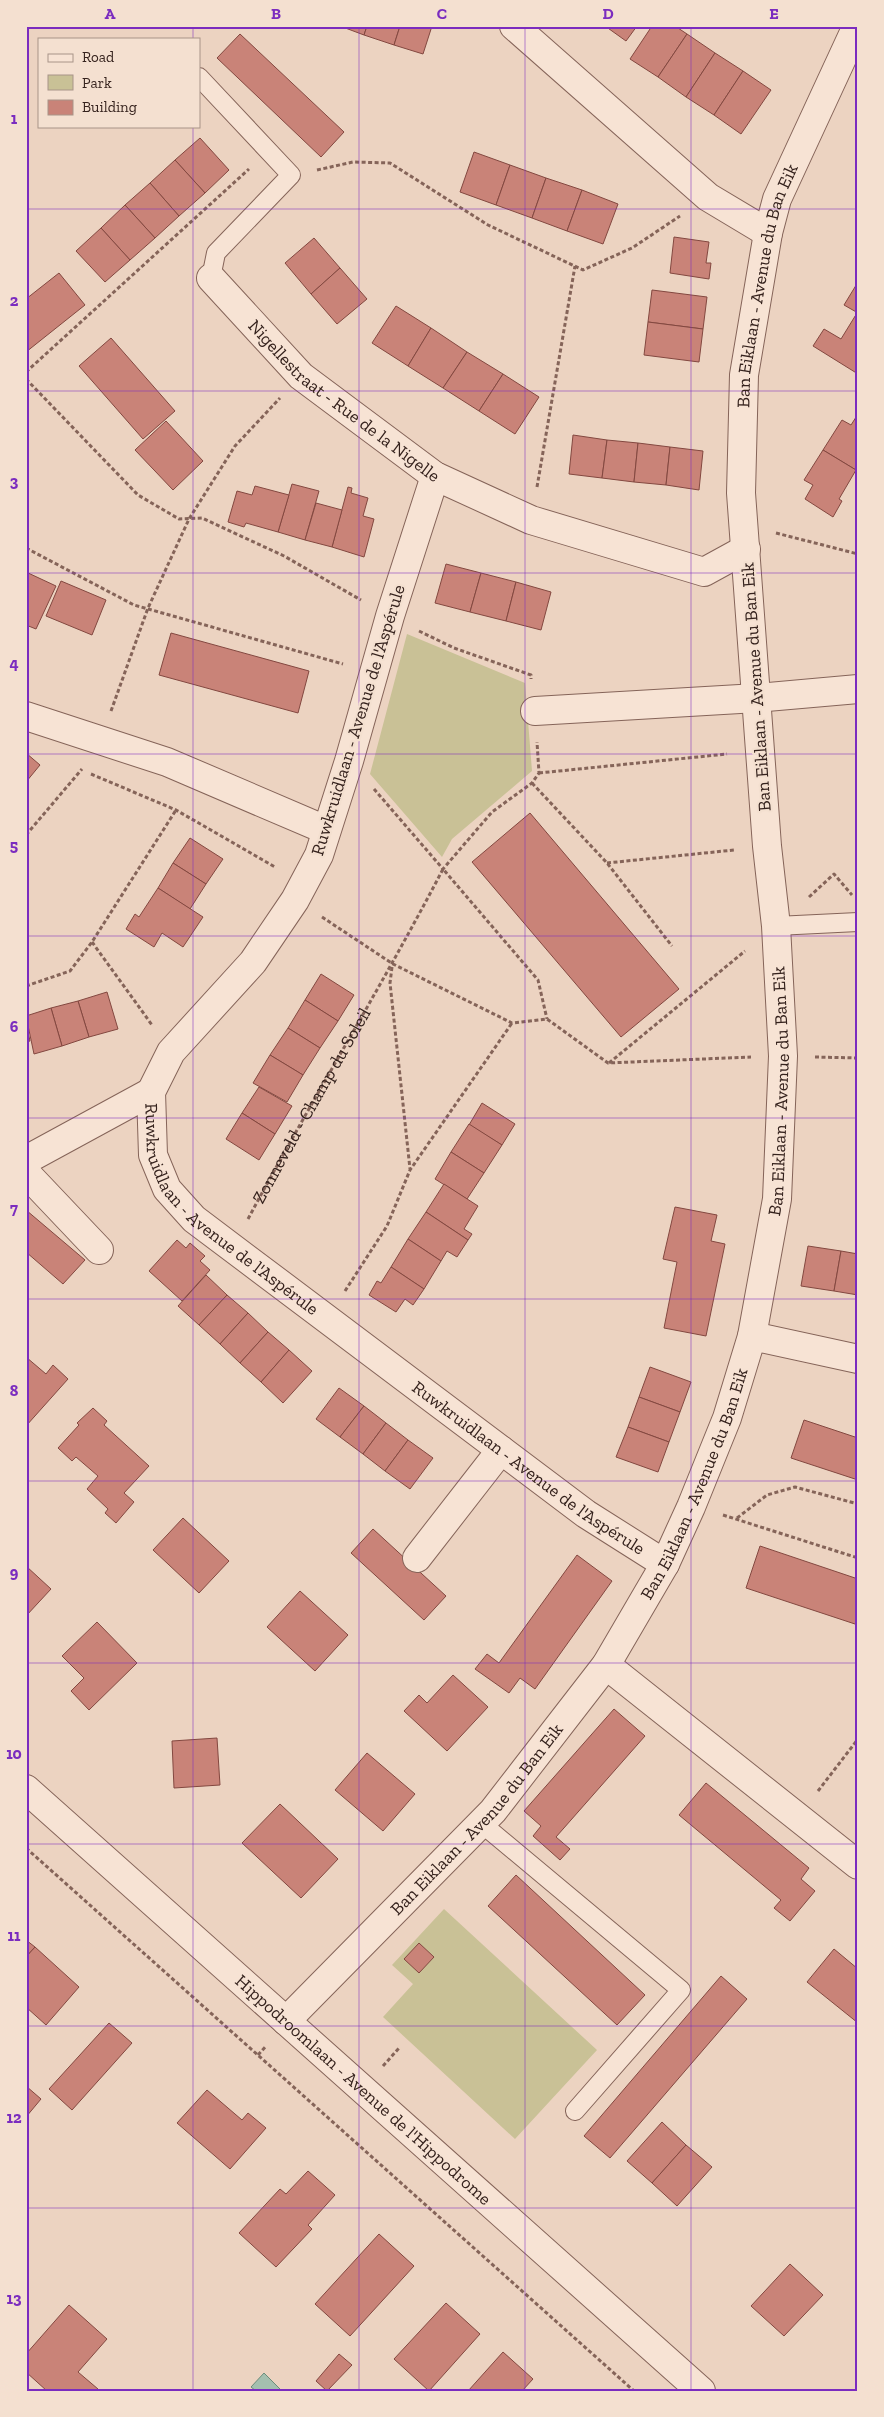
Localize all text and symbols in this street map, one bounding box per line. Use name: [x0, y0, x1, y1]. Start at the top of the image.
text: A: [105, 4, 116, 23]
text: B: [271, 4, 281, 23]
text: C: [437, 4, 447, 23]
text: D: [602, 4, 614, 23]
text: E: [769, 4, 779, 23]
legend: [38, 38, 200, 128]
text: Road: [82, 48, 115, 66]
text: Park: [82, 74, 112, 92]
text: Building: [82, 98, 137, 116]
text: 1: [11, 109, 18, 128]
street label: Ban Eiklaan - Avenue du Ban Eik: [732, 160, 803, 408]
text: 2: [10, 291, 19, 310]
street label: Nigellestraat - Rue de la Nigelle: [244, 315, 444, 487]
text: 3: [10, 472, 19, 491]
street label: Ban Eiklaan - Avenue du Ban Eik: [736, 561, 776, 812]
street label: Ruwkruidlaan - Avenue de l'Aspérule: [306, 582, 410, 858]
text: 4: [9, 654, 19, 673]
text: 5: [10, 836, 18, 855]
street label: Ban Eiklaan - Avenue du Ban Eik: [763, 965, 794, 1218]
street label: Zonneveld - Champ du Soleil: [248, 1004, 375, 1207]
text: 6: [10, 1017, 19, 1036]
street label: Ruwkruidlaan - Avenue de l'Aspérule: [140, 1103, 323, 1320]
text: 7: [10, 1199, 18, 1218]
street label: Ban Eiklaan - Avenue du Ban Eik: [636, 1365, 753, 1604]
street label: Ruwkruidlaan - Avenue de l'Aspérule: [408, 1376, 649, 1559]
text: 8: [10, 1381, 19, 1400]
text: 9: [10, 1563, 19, 1582]
street label: Ban Eiklaan - Avenue du Ban Eik: [386, 1718, 568, 1920]
text: 10: [6, 1744, 22, 1763]
text: 11: [8, 1926, 21, 1945]
street label: Hippodroomlaan - Avenue de l'Hippodrome: [231, 1970, 496, 2210]
text: 12: [6, 2108, 22, 2127]
text: 13: [7, 2289, 22, 2308]

